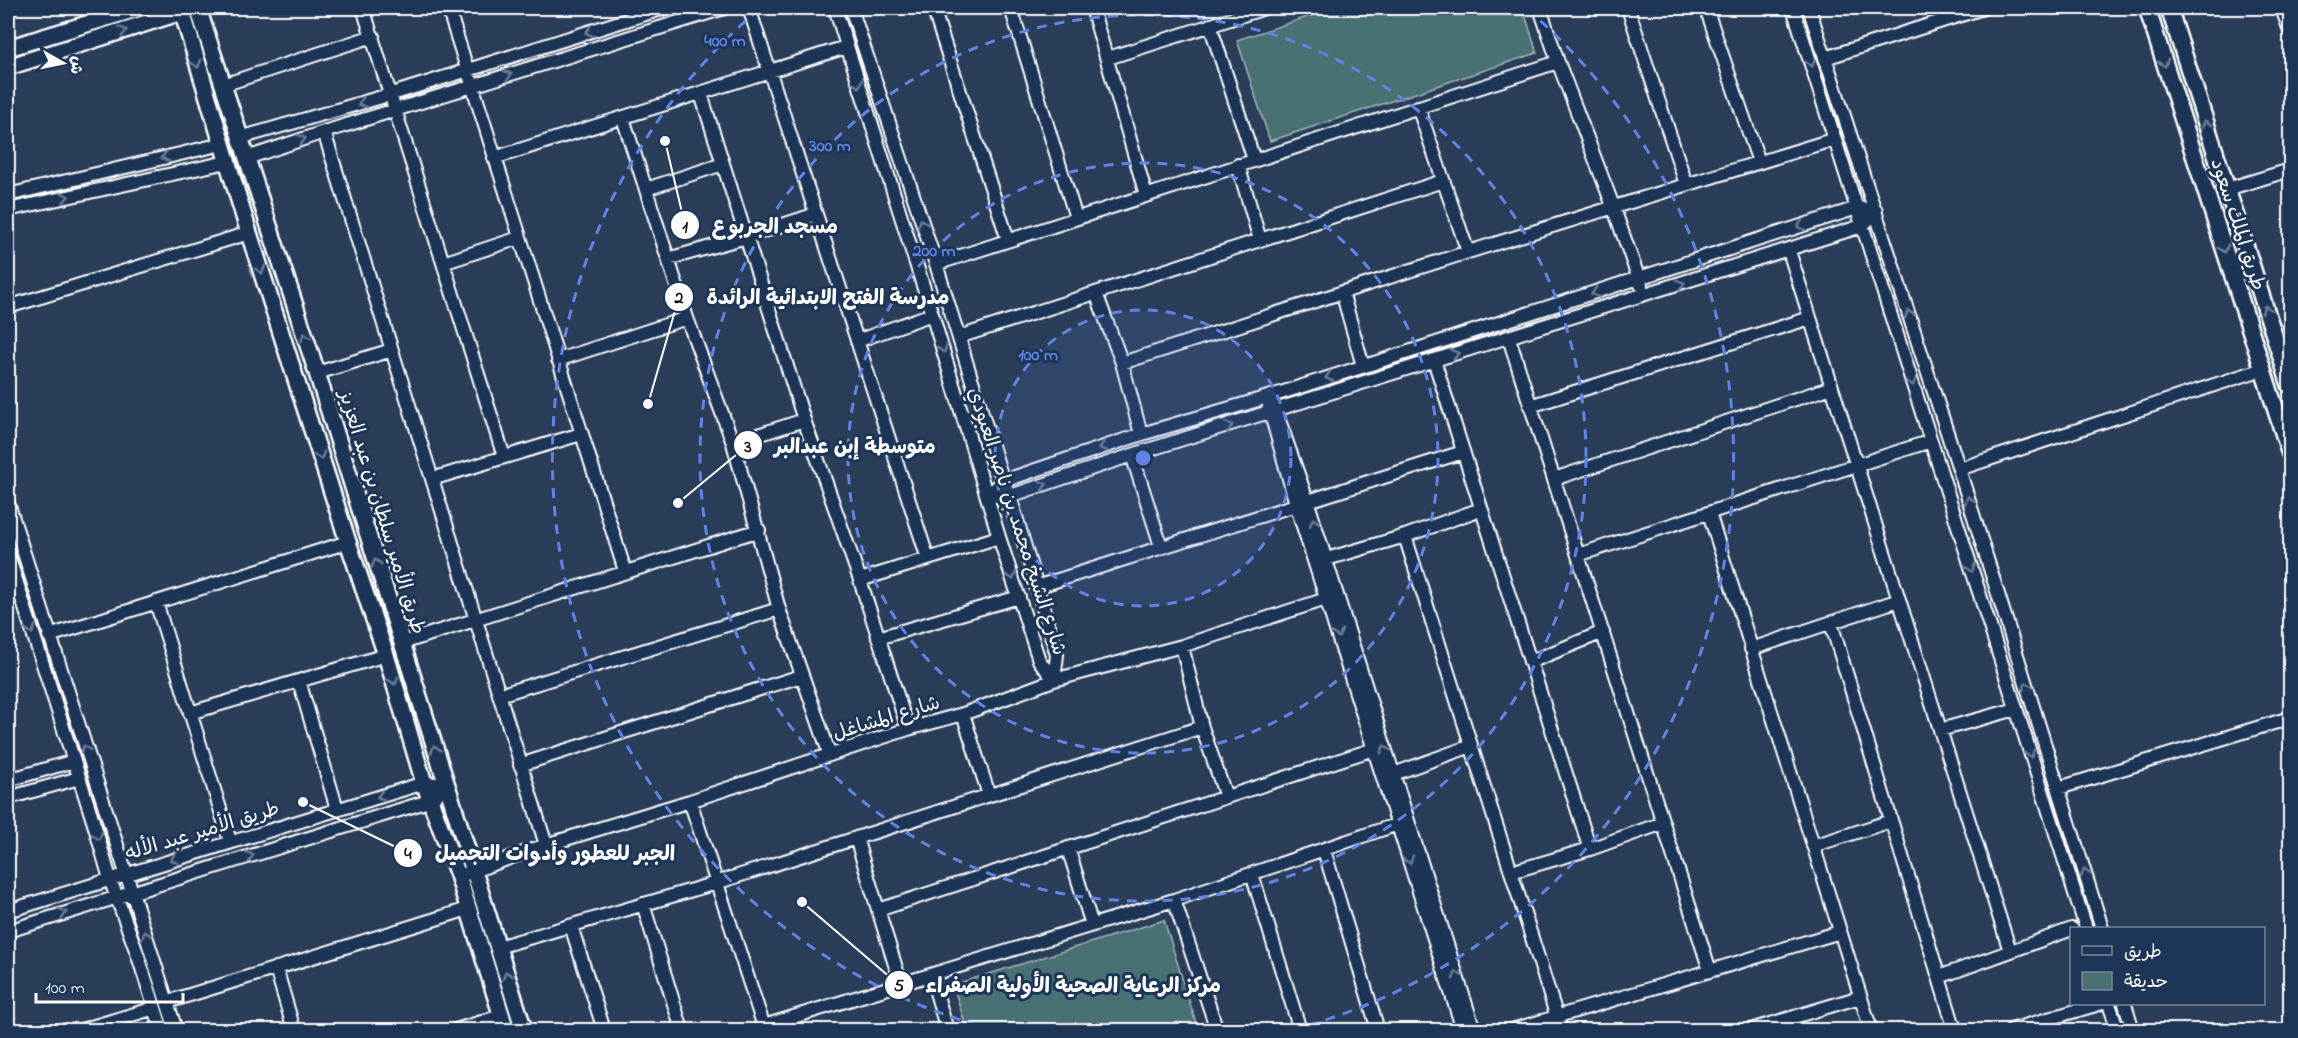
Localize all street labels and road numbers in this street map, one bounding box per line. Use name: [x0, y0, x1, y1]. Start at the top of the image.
street label: طريق الملك سعود: [2202, 155, 2272, 295]
street label: شارع الشيخ محمد بن ناصر العبودي: [959, 384, 1073, 659]
street label: طريق الأمير سلطان بن عبد العزيز: [329, 385, 433, 638]
street label: شارع المشاغل: [829, 689, 944, 749]
street label: طريق الأمير عبد الأله: [122, 794, 283, 870]

